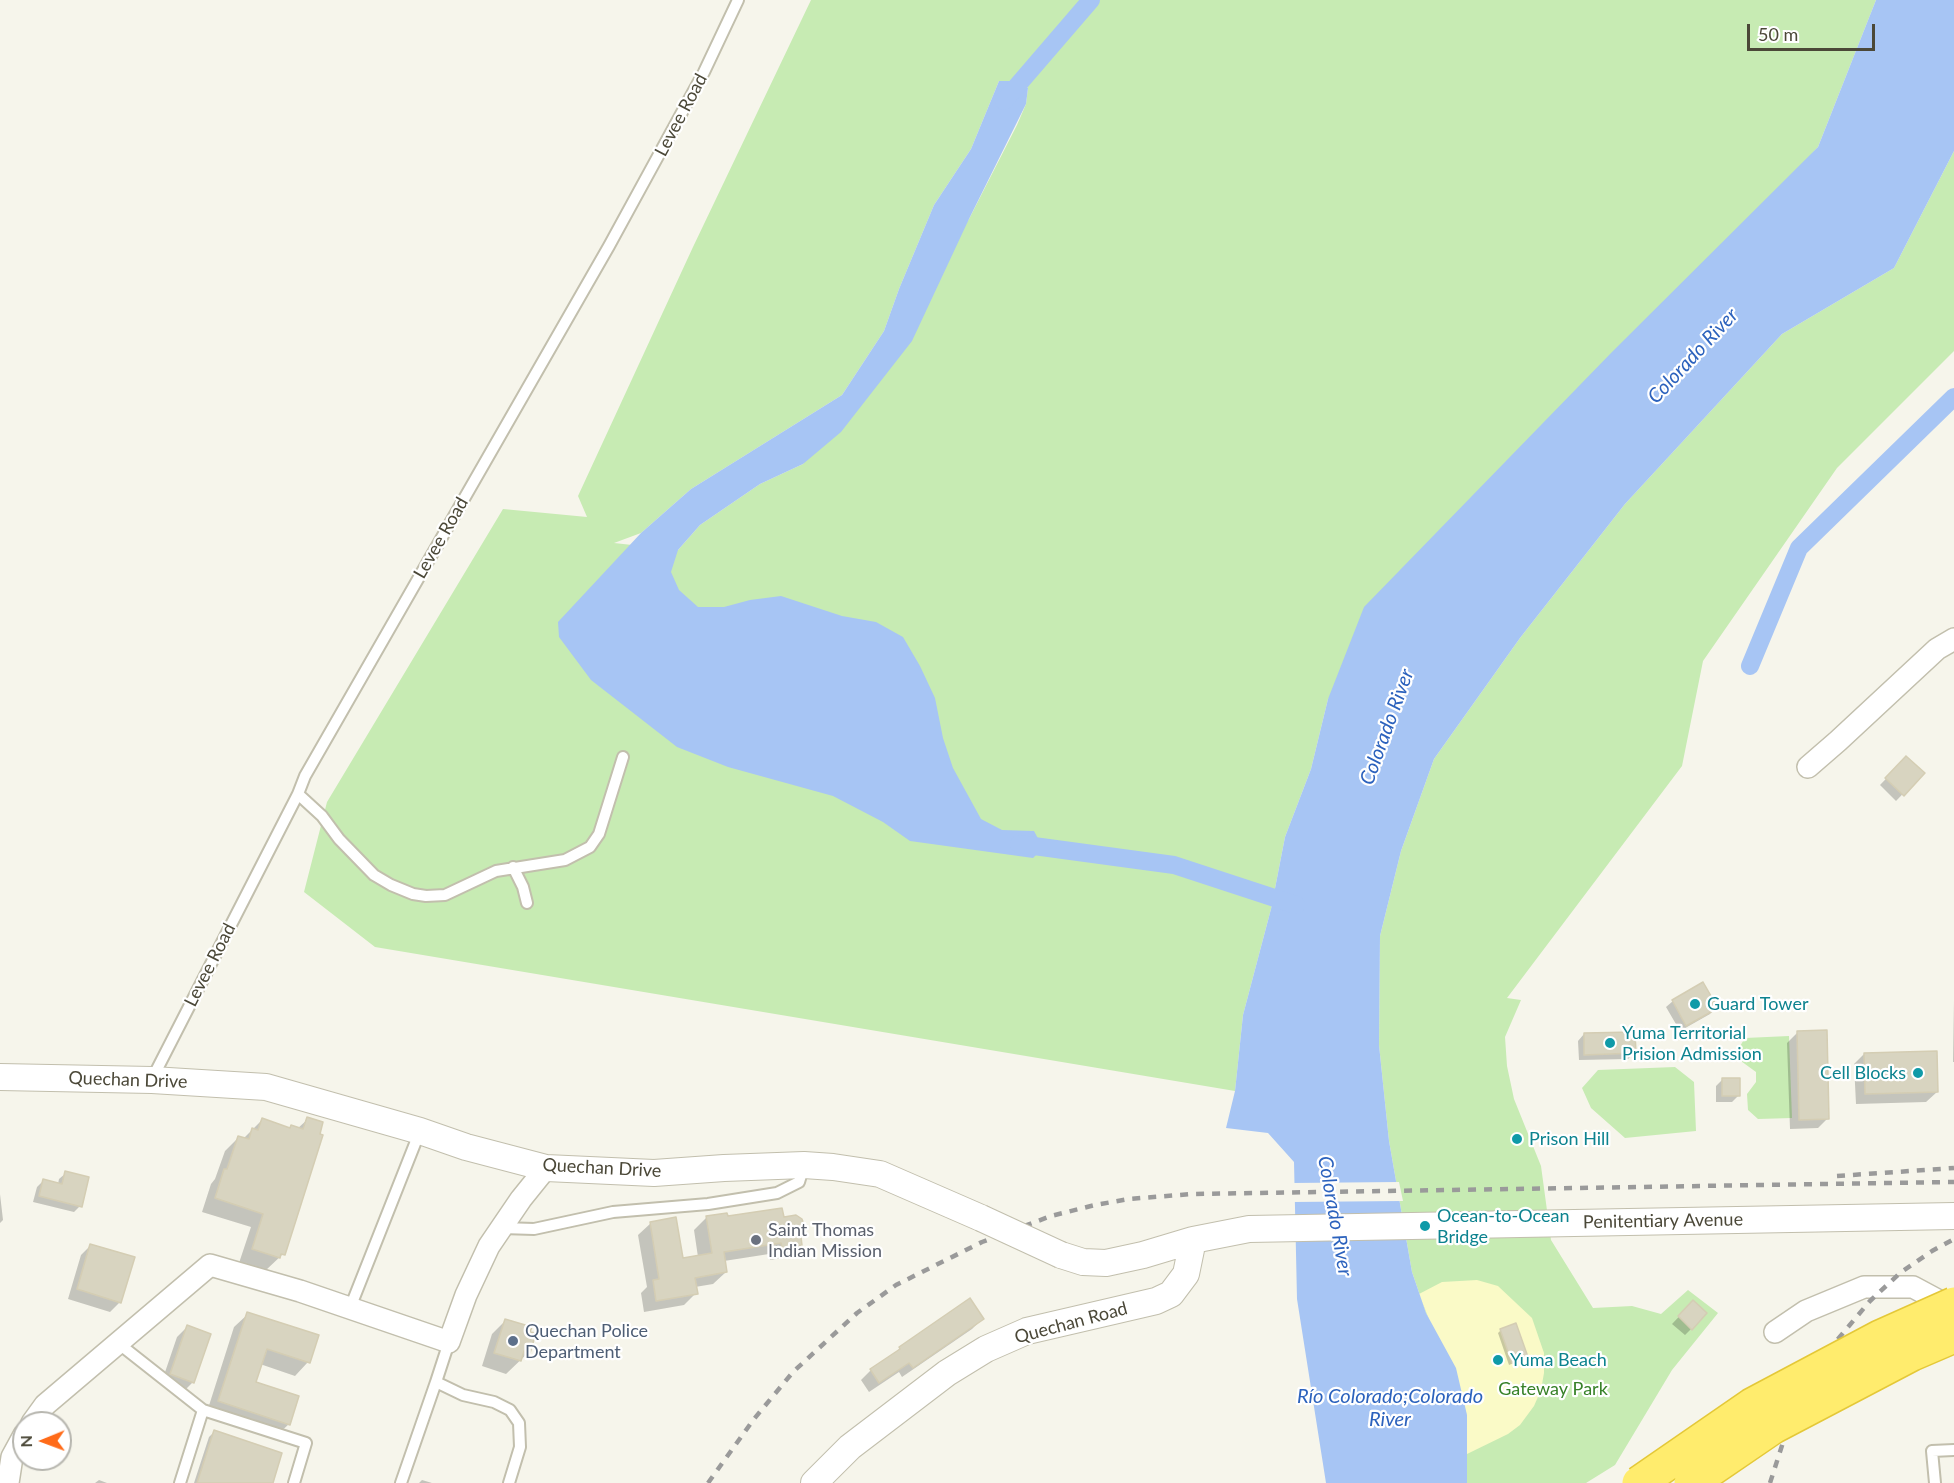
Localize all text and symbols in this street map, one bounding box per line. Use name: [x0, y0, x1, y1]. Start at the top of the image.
scale bar: [1750, 12, 1878, 50]
text: 50 m: [1758, 23, 1798, 45]
street label: Levee Road: [650, 70, 712, 160]
water label: Colorado River: [1643, 303, 1743, 409]
street label: Levee Road: [409, 493, 473, 583]
water label: Colorado River: [1355, 666, 1419, 788]
street label: Levee Road: [180, 920, 240, 1010]
place label: Guard Tower: [1707, 993, 1808, 1015]
marker: Guard Tower: [1688, 997, 1702, 1011]
place label: Yuma Territorial Prision Admission: [1622, 1022, 1762, 1064]
marker: Yuma Territorial Prision Admission: [1603, 1036, 1617, 1050]
place label: Cell Blocks: [1820, 1062, 1906, 1084]
marker: Cell Blocks: [1911, 1066, 1925, 1080]
street label: Quechan Drive: [68, 1067, 188, 1093]
place label: Prison Hill: [1529, 1128, 1610, 1150]
marker: Prison Hill: [1510, 1132, 1524, 1146]
street label: Quechan Drive: [542, 1154, 662, 1182]
water label: Colorado River: [1313, 1154, 1357, 1278]
place label: Ocean-to-Ocean Bridge: [1437, 1205, 1569, 1248]
street label: Penitentiary Avenue: [1583, 1209, 1743, 1233]
place label: Saint Thomas Indian Mission: [768, 1219, 882, 1262]
marker: Ocean-to-Ocean Bridge: [1418, 1219, 1432, 1233]
marker: Saint Thomas Indian Mission: [749, 1233, 763, 1247]
street label: Quechan Road: [1012, 1298, 1130, 1348]
place label: Quechan Police Department: [525, 1320, 648, 1362]
marker: Quechan Police Department: [506, 1334, 520, 1348]
place label: Yuma Beach: [1510, 1349, 1607, 1371]
marker: Yuma Beach: [1491, 1353, 1505, 1367]
park label: Gateway Park: [1498, 1378, 1608, 1400]
water label: Río Colorado;Colorado River: [1297, 1385, 1483, 1432]
north arrow: [12, 1411, 72, 1471]
text: N: [16, 1435, 35, 1448]

